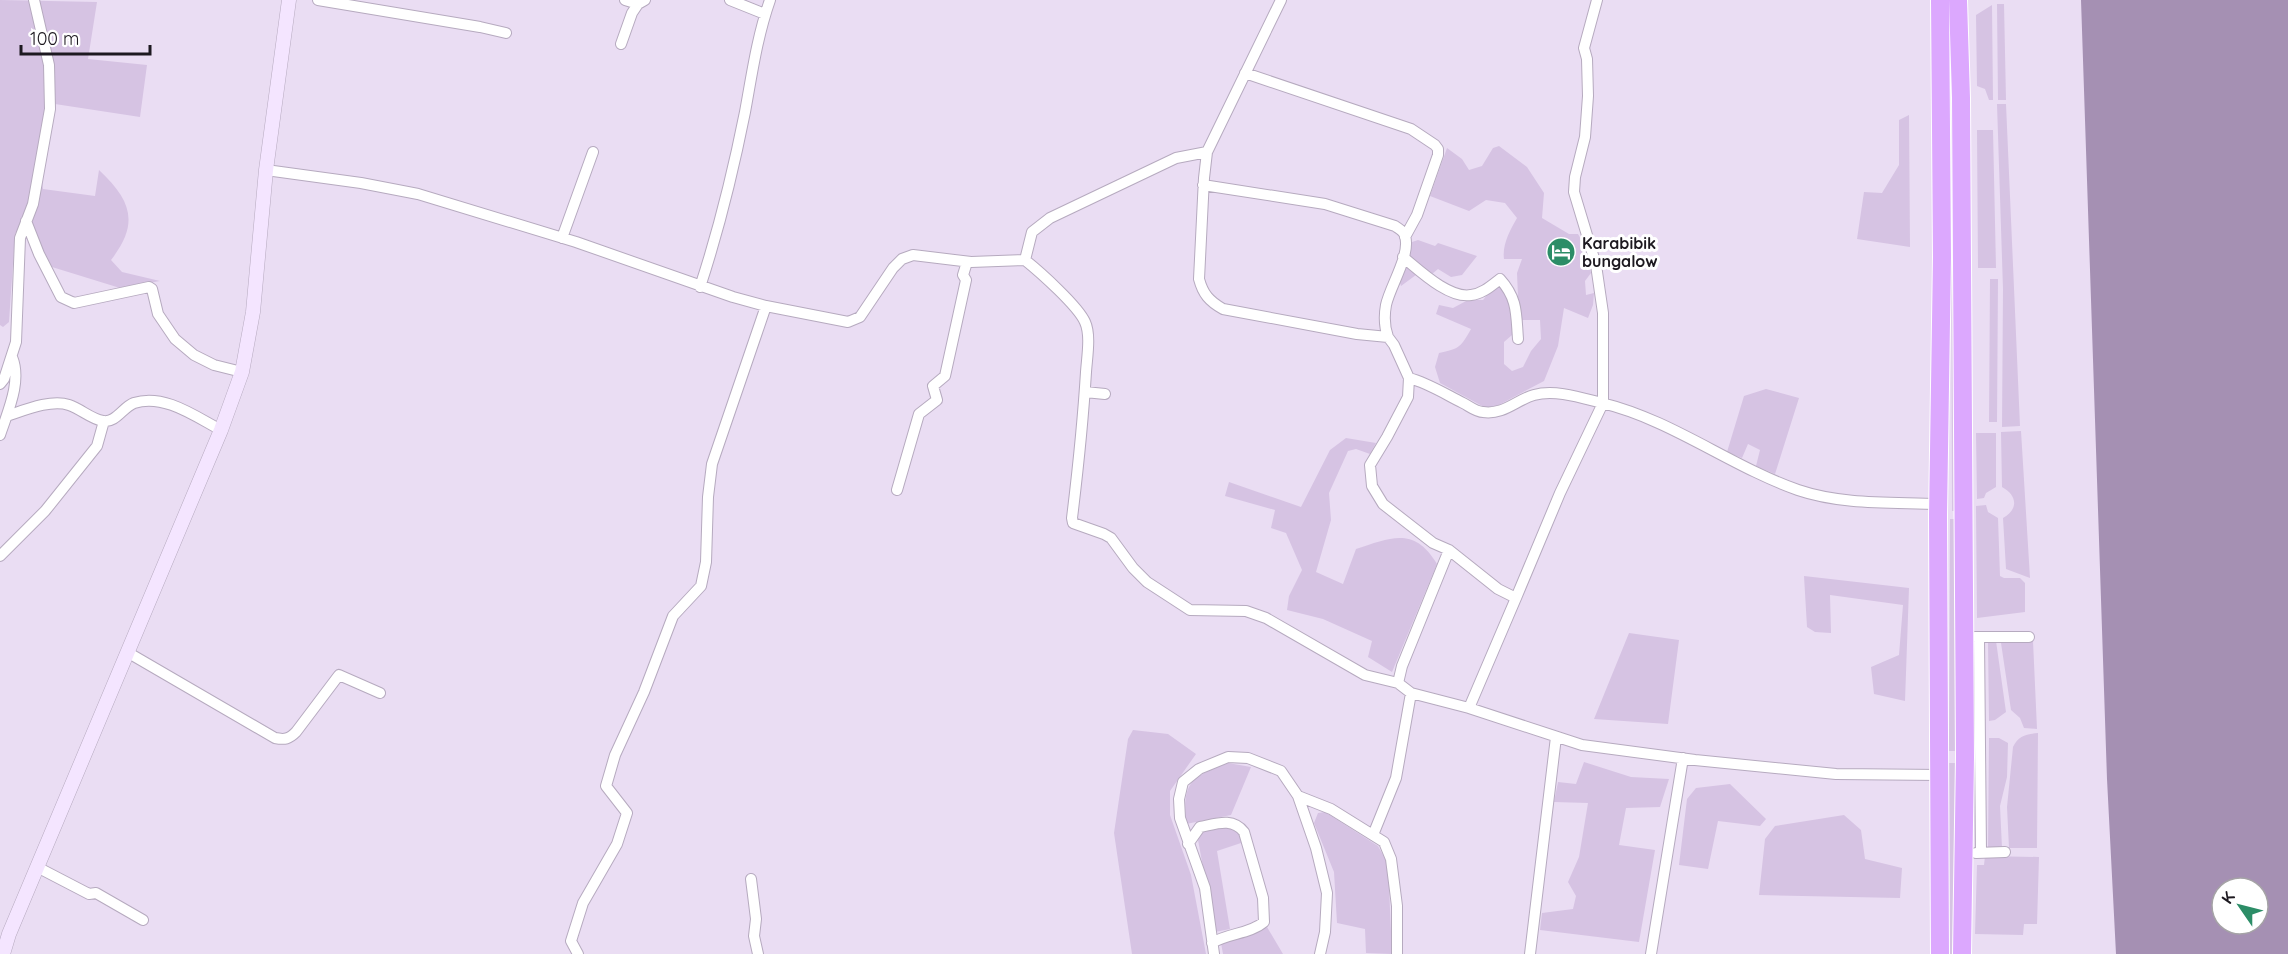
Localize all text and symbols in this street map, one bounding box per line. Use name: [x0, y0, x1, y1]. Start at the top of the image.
scale bar: [21, 18, 150, 56]
text: 100 m: [30, 27, 79, 50]
place label: Karabibik bungalow: [1582, 233, 1658, 271]
hotel icon: Karabibik bungalow: [1545, 236, 1577, 268]
north arrow: [2210, 876, 2270, 936]
text: K: [2217, 887, 2239, 907]

